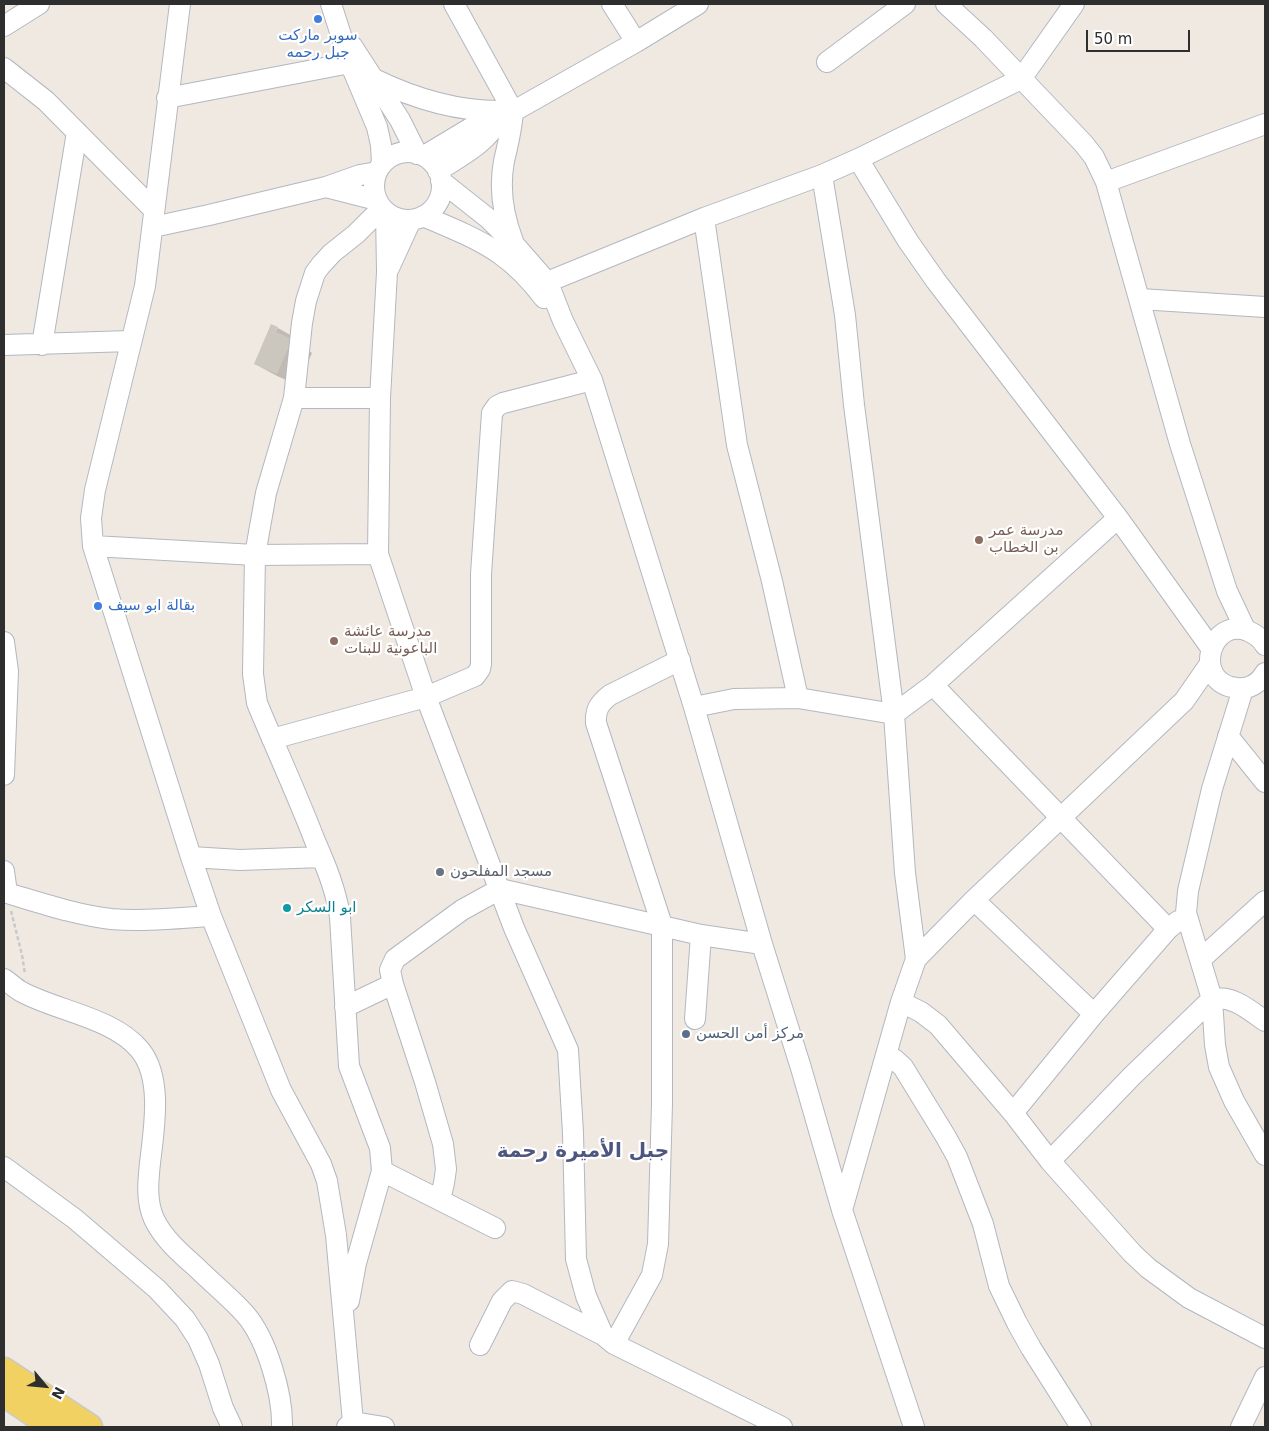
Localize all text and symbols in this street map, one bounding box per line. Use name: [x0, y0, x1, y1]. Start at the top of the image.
marker: سوبر ماركت جبل رحمه: [312, 13, 324, 25]
scale bar: [1089, 20, 1193, 52]
place label: سوبر ماركت جبل رحمه: [278, 27, 358, 62]
text: 50 m: [1094, 30, 1132, 48]
place label: مدرسة عمر بن الخطاب: [989, 522, 1063, 557]
marker: مدرسة عمر بن الخطاب: [973, 534, 985, 546]
place label: بقالة ابو سيف: [108, 597, 195, 615]
marker: بقالة ابو سيف: [92, 600, 104, 612]
place label: مدرسة عائشة الباعونية للبنات: [344, 623, 437, 658]
marker: مدرسة عائشة الباعونية للبنات: [328, 635, 340, 647]
place label: مسجد المفلحون: [450, 863, 552, 881]
marker: مسجد المفلحون: [434, 866, 446, 878]
place label: ابو السكر: [297, 899, 357, 917]
marker: ابو السكر: [281, 902, 293, 914]
place label: مركز أمن الحسن: [696, 1025, 804, 1043]
marker: مركز أمن الحسن: [680, 1028, 692, 1040]
district label: جبل الأميرة رحمة: [497, 1140, 669, 1164]
north arrow: [20, 1361, 70, 1411]
text: N: [48, 1384, 68, 1402]

